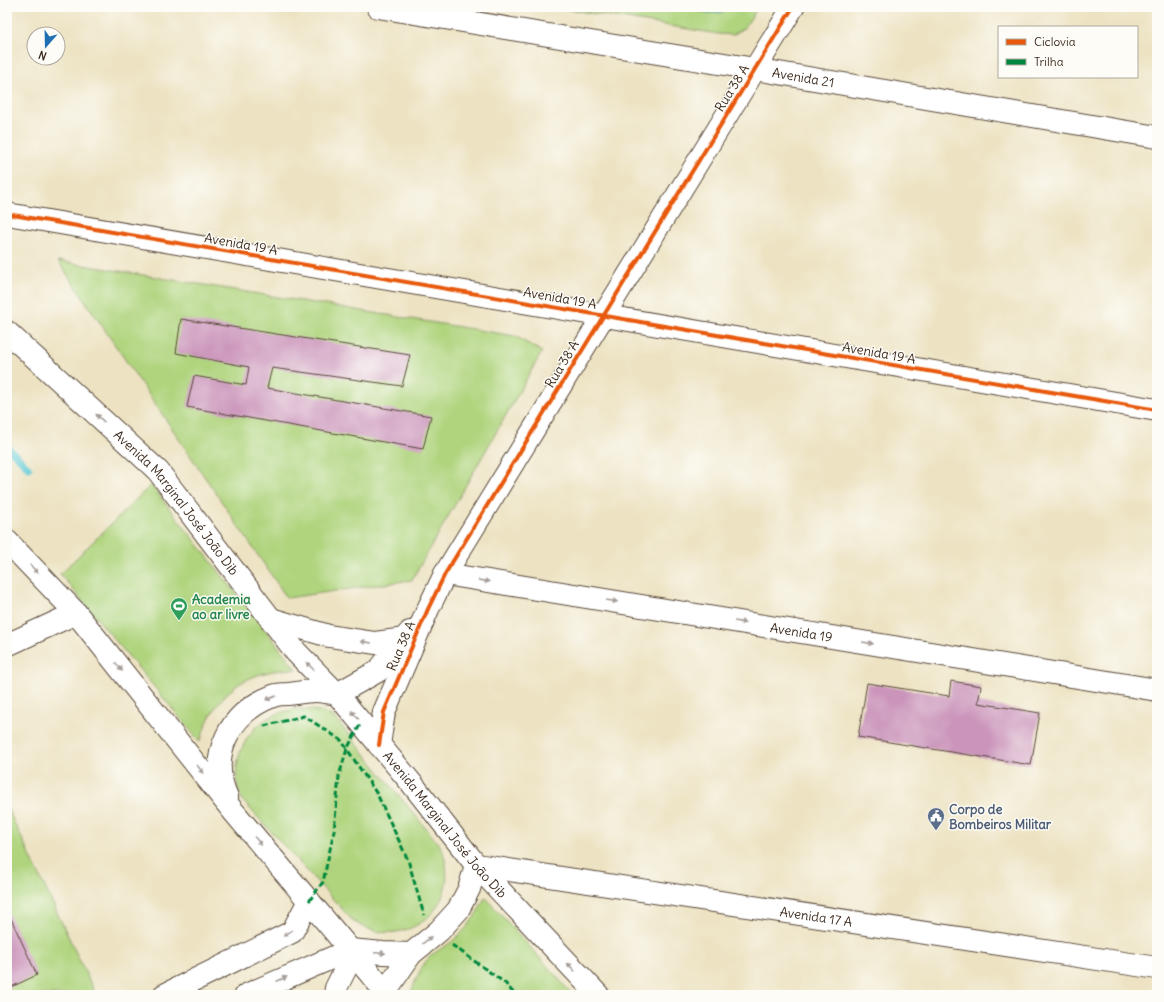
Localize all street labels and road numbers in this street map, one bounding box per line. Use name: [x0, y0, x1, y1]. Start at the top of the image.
street label: Rua 38 A: [711, 61, 753, 115]
street label: Avenida 21: [771, 64, 836, 91]
street label: Avenida 19 A: [203, 229, 279, 259]
street label: Avenida 19 A: [522, 283, 598, 313]
street label: Rua 38 A: [541, 337, 583, 391]
street label: Avenida 19 A: [841, 338, 917, 368]
street label: Avenida Marginal José João Dib: [110, 426, 243, 578]
street label: Rua 38 A: [383, 618, 419, 674]
street label: Avenida 19: [769, 619, 834, 645]
street label: Avenida Marginal José João Dib: [380, 747, 511, 901]
street label: Avenida 17 A: [779, 903, 854, 930]

